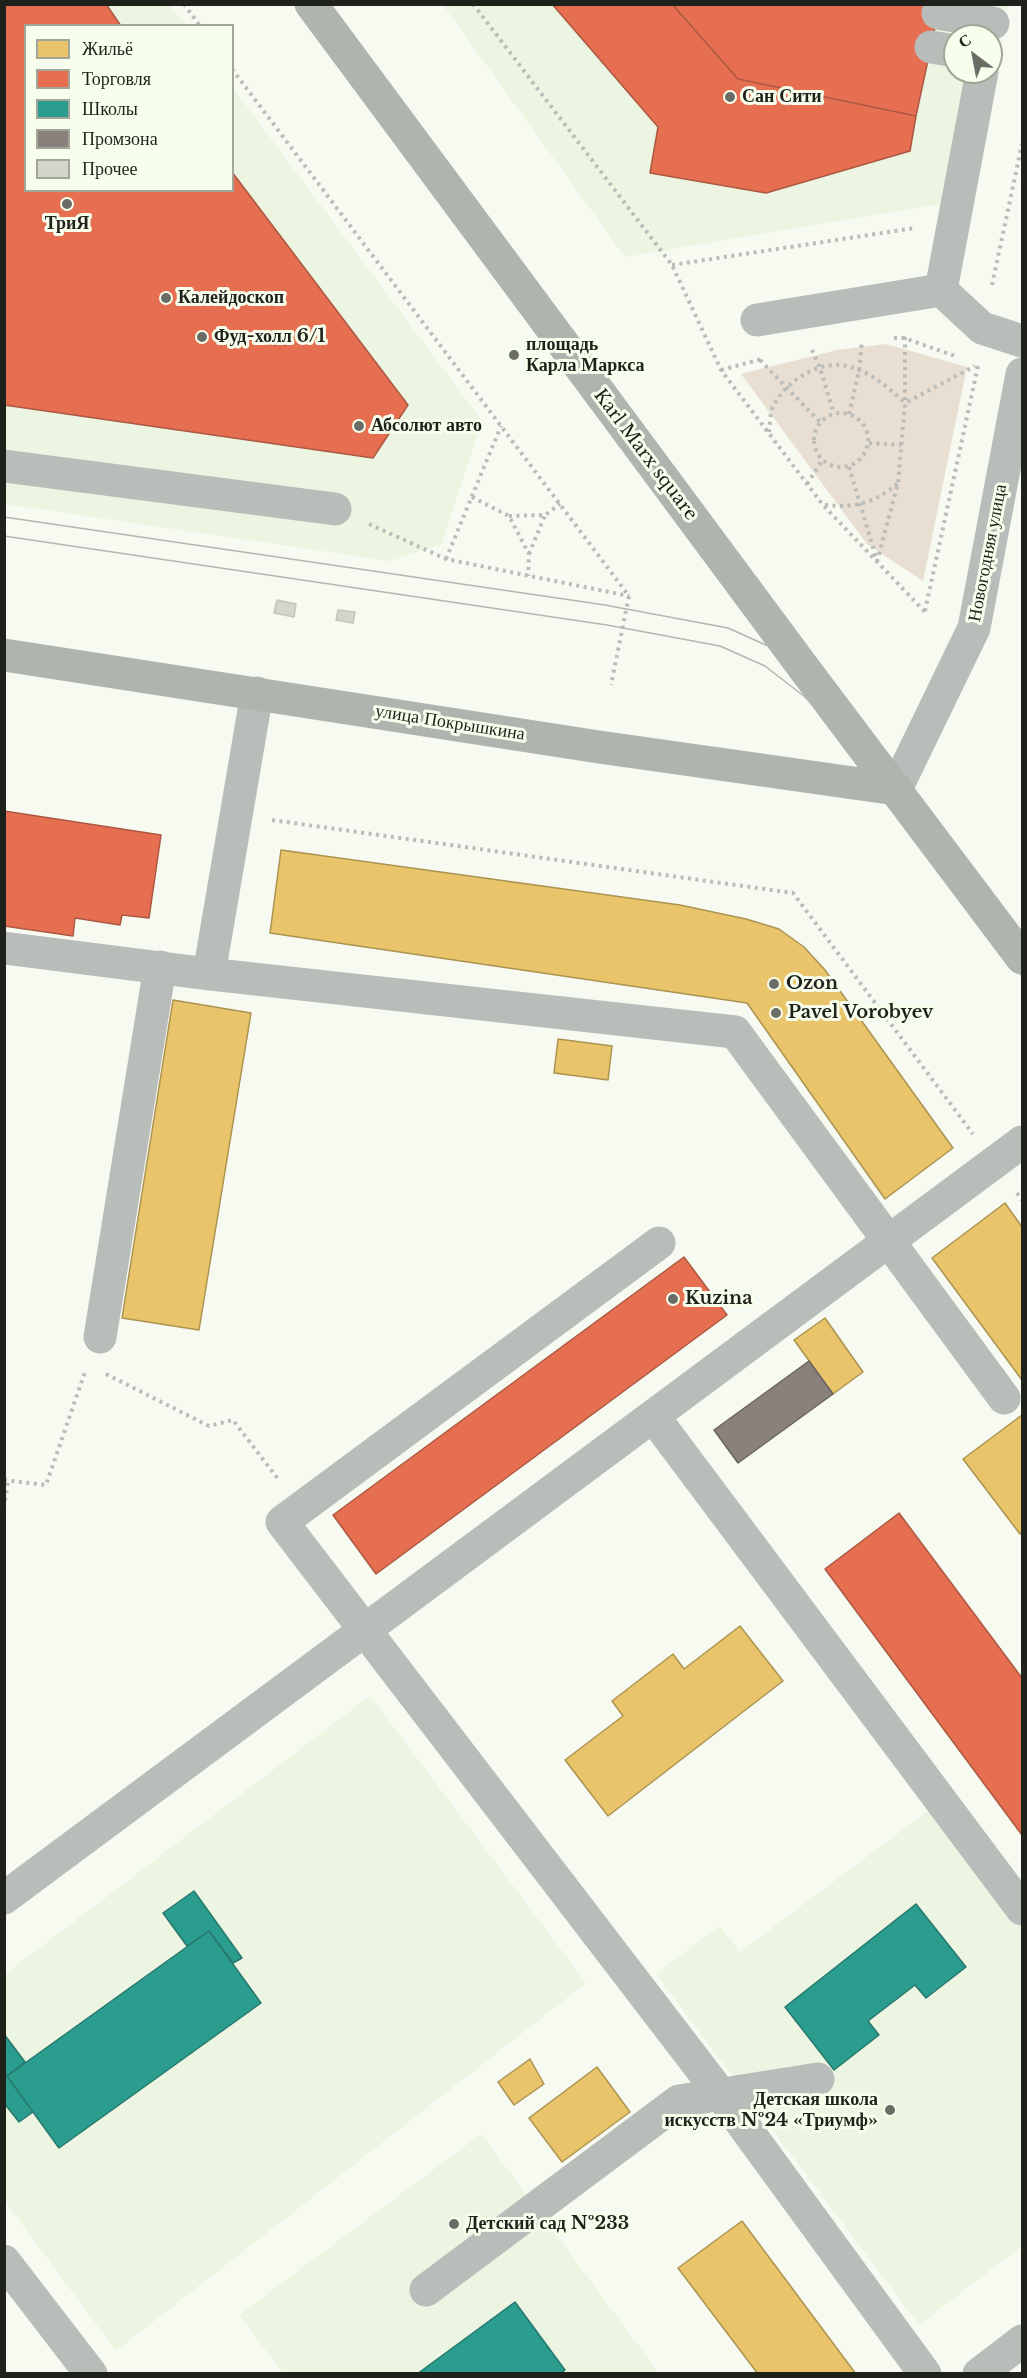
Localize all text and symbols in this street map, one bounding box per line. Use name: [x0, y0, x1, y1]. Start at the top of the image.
legend: [24, 24, 234, 192]
north arrow: [943, 24, 1003, 84]
text: С: [954, 29, 975, 52]
text: Жильё: [82, 38, 133, 60]
text: Торговля: [82, 68, 151, 90]
place label: Сан Сити: [742, 86, 822, 108]
marker: Сан Сити: [723, 90, 737, 104]
text: Школы: [82, 98, 138, 120]
text: Промзона: [82, 128, 158, 150]
text: Прочее: [82, 158, 138, 180]
marker: ТриЯ: [60, 197, 74, 211]
place label: ТриЯ: [45, 213, 89, 235]
place label: Калейдоскоп: [178, 287, 284, 309]
marker: Калейдоскоп: [159, 291, 173, 305]
place label: Фуд-холл 6/1: [214, 326, 325, 348]
marker: Фуд-холл 6/1: [195, 330, 209, 344]
place label: площадь Карла Маркса: [526, 334, 644, 376]
marker: площадь Карла Маркса: [507, 348, 521, 362]
street label: Karl Marx square: [589, 385, 701, 525]
place label: Абсолют авто: [371, 415, 482, 437]
marker: Абсолют авто: [352, 419, 366, 433]
street label: Новогодняя улица: [964, 482, 1012, 624]
street label: улица Покрышкина: [374, 700, 526, 746]
place label: Ozon: [786, 973, 838, 995]
marker: Ozon: [767, 977, 781, 991]
place label: Pavel Vorobyev: [788, 1002, 933, 1024]
marker: Pavel Vorobyev: [769, 1006, 783, 1020]
place label: Kuzina: [685, 1288, 752, 1310]
marker: Kuzina: [666, 1292, 680, 1306]
place label: Детская школа искусств №24 «Триумф»: [664, 2089, 878, 2132]
marker: Детская школа искусств №24 «Триумф»: [883, 2103, 897, 2117]
place label: Детский сад №233: [466, 2213, 629, 2235]
marker: Детский сад №233: [447, 2217, 461, 2231]

